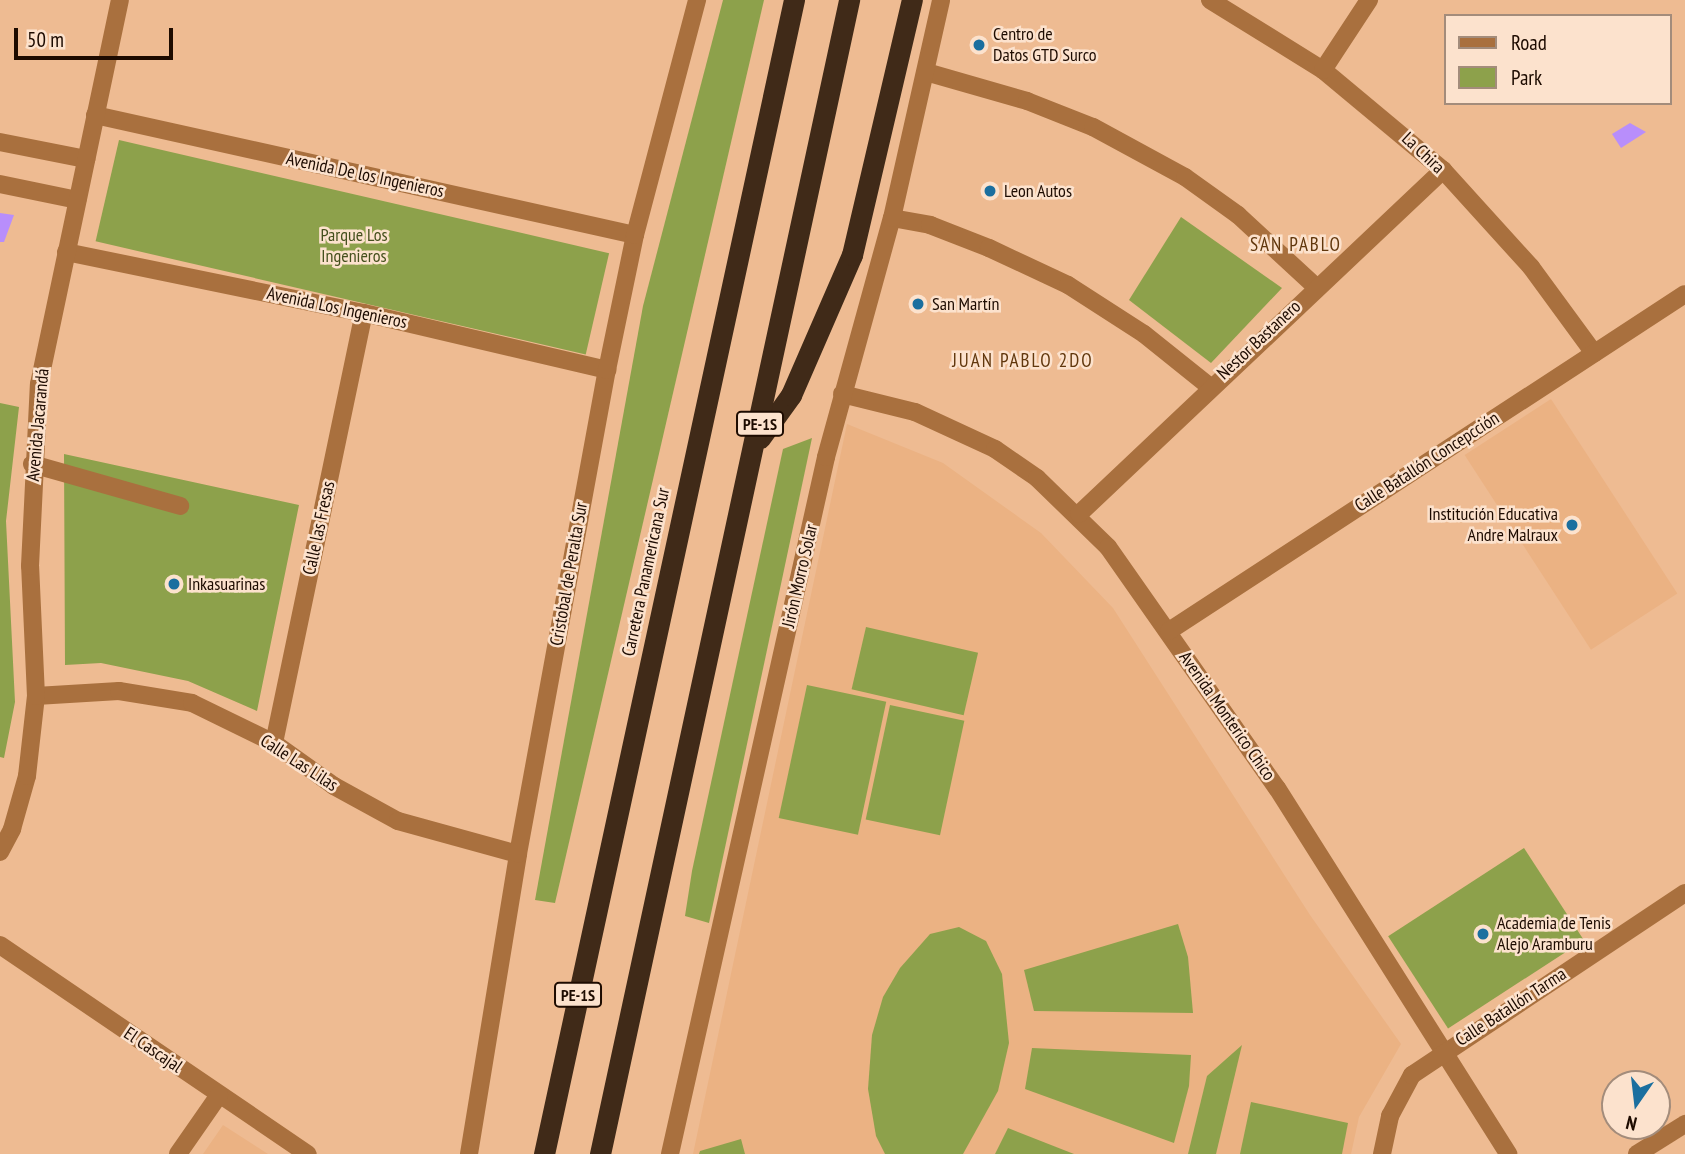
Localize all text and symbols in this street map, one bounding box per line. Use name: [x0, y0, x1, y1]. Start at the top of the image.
scale bar: [18, 14, 177, 58]
legend: [1444, 14, 1671, 105]
place label: Centro de Datos GTD Surco: [993, 24, 1097, 66]
text: 50 m: [27, 26, 64, 53]
text: Road: [1511, 29, 1547, 56]
marker: Centro de Datos GTD Surco: [971, 37, 987, 53]
text: Park: [1511, 64, 1542, 91]
street label: La Chira: [1397, 128, 1449, 178]
street label: Avenida De los Ingenieros: [284, 148, 446, 202]
place label: Leon Autos: [1004, 180, 1072, 202]
marker: Leon Autos: [982, 183, 998, 199]
park label: Parque Los Ingenieros: [320, 225, 388, 268]
district label: SAN PABLO: [1251, 234, 1341, 256]
street label: Avenida Los Ingenieros: [265, 283, 409, 333]
place label: San Martín: [932, 293, 999, 315]
marker: San Martín: [910, 296, 926, 312]
street label: Nestor Bastanero: [1213, 296, 1305, 384]
district label: JUAN PABLO 2DO: [954, 350, 1092, 372]
street label: Avenida Jacarandá: [22, 368, 54, 482]
street label: Calle Batallón Concepcción: [1351, 407, 1503, 517]
road number: PE-1S: [736, 412, 784, 436]
street label: Calle las Fresas: [299, 479, 339, 577]
street label: Carretera Panamericana Sur: [618, 486, 674, 658]
street label: Cristobal de Peralta Sur: [546, 501, 592, 647]
place label: Institución Educativa Andre Malraux: [1428, 504, 1558, 546]
marker: Institución Educativa Andre Malraux: [1564, 517, 1580, 533]
street label: Jirón Morro Solar: [778, 522, 822, 630]
place label: Inkasuarinas: [188, 573, 265, 595]
marker: Inkasuarinas: [166, 576, 182, 592]
street label: Avenida Monterico Chico: [1174, 647, 1280, 785]
street label: Calle Las Lilas: [256, 730, 342, 796]
place label: Academia de Tenis Alejo Aramburu: [1497, 913, 1611, 956]
marker: Academia de Tenis Alejo Aramburu: [1475, 926, 1491, 942]
street label: Calle Batallón Tarma: [1451, 963, 1571, 1051]
road number: PE-1S: [554, 982, 602, 1007]
street label: El Cascajal: [120, 1023, 186, 1077]
north arrow: [1601, 1070, 1671, 1140]
text: N: [1624, 1111, 1639, 1136]

